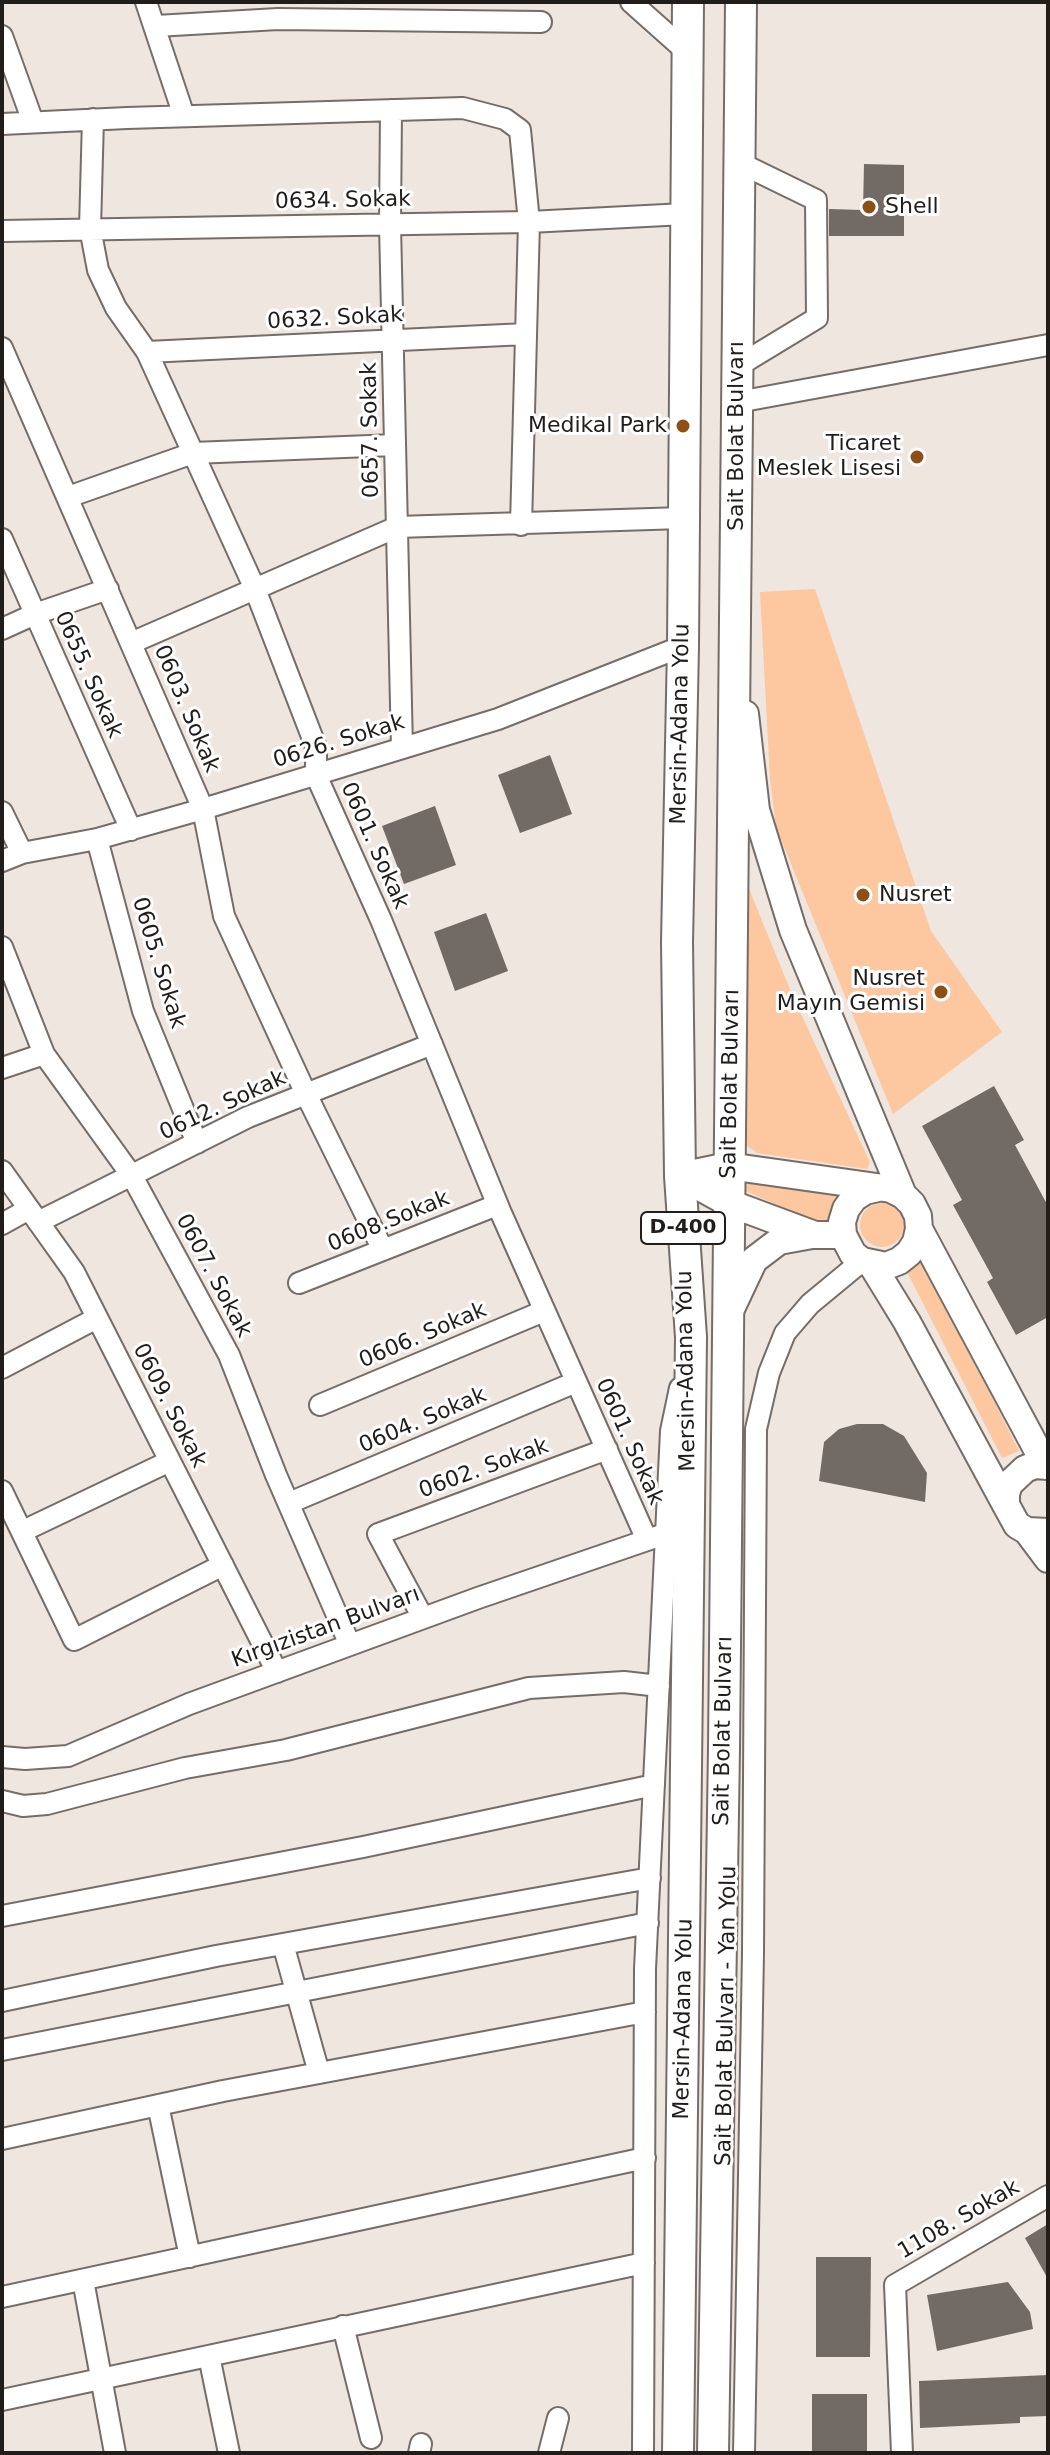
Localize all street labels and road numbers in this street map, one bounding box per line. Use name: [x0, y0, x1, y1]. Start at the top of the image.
street label: 0634. Sokak: [275, 187, 411, 215]
street label: 0632. Sokak: [266, 302, 404, 336]
street label: Sait Bolat Bulvarı: [724, 341, 750, 531]
street label: 0657. Sokak: [357, 362, 385, 498]
street label: 0655. Sokak: [48, 608, 128, 742]
street label: Mersin-Adana Yolu: [666, 623, 696, 825]
street label: 0603. Sokak: [147, 641, 225, 777]
street label: 0626. Sokak: [270, 709, 408, 775]
street label: 0601. Sokak: [334, 779, 414, 913]
street label: 0605. Sokak: [125, 894, 191, 1032]
street label: Sait Bolat Bulvarı: [716, 989, 746, 1179]
street label: 0612. Sokak: [156, 1065, 290, 1147]
street label: 0608.Sokak: [324, 1186, 454, 1258]
street label: 0607. Sokak: [169, 1210, 257, 1342]
road number: D-400: [641, 1212, 725, 1244]
street label: Mersin-Adana Yolu: [672, 1270, 702, 1472]
street label: 0606. Sokak: [355, 1297, 491, 1375]
street label: 0609. Sokak: [126, 1339, 212, 1473]
street label: 0601. Sokak: [589, 1375, 669, 1509]
street label: 0604. Sokak: [355, 1382, 491, 1460]
street label: 0602. Sokak: [416, 1433, 552, 1505]
street label: Kırgızistan Bulvarı: [228, 1582, 424, 1674]
street label: Sait Bolat Bulvarı: [709, 1636, 739, 1826]
street label: Sait Bolat Bulvarı - Yan Yolu: [711, 1866, 743, 2166]
street label: Mersin-Adana Yolu: [669, 1918, 699, 2120]
street label: 1108. Sokak: [894, 2175, 1024, 2265]

